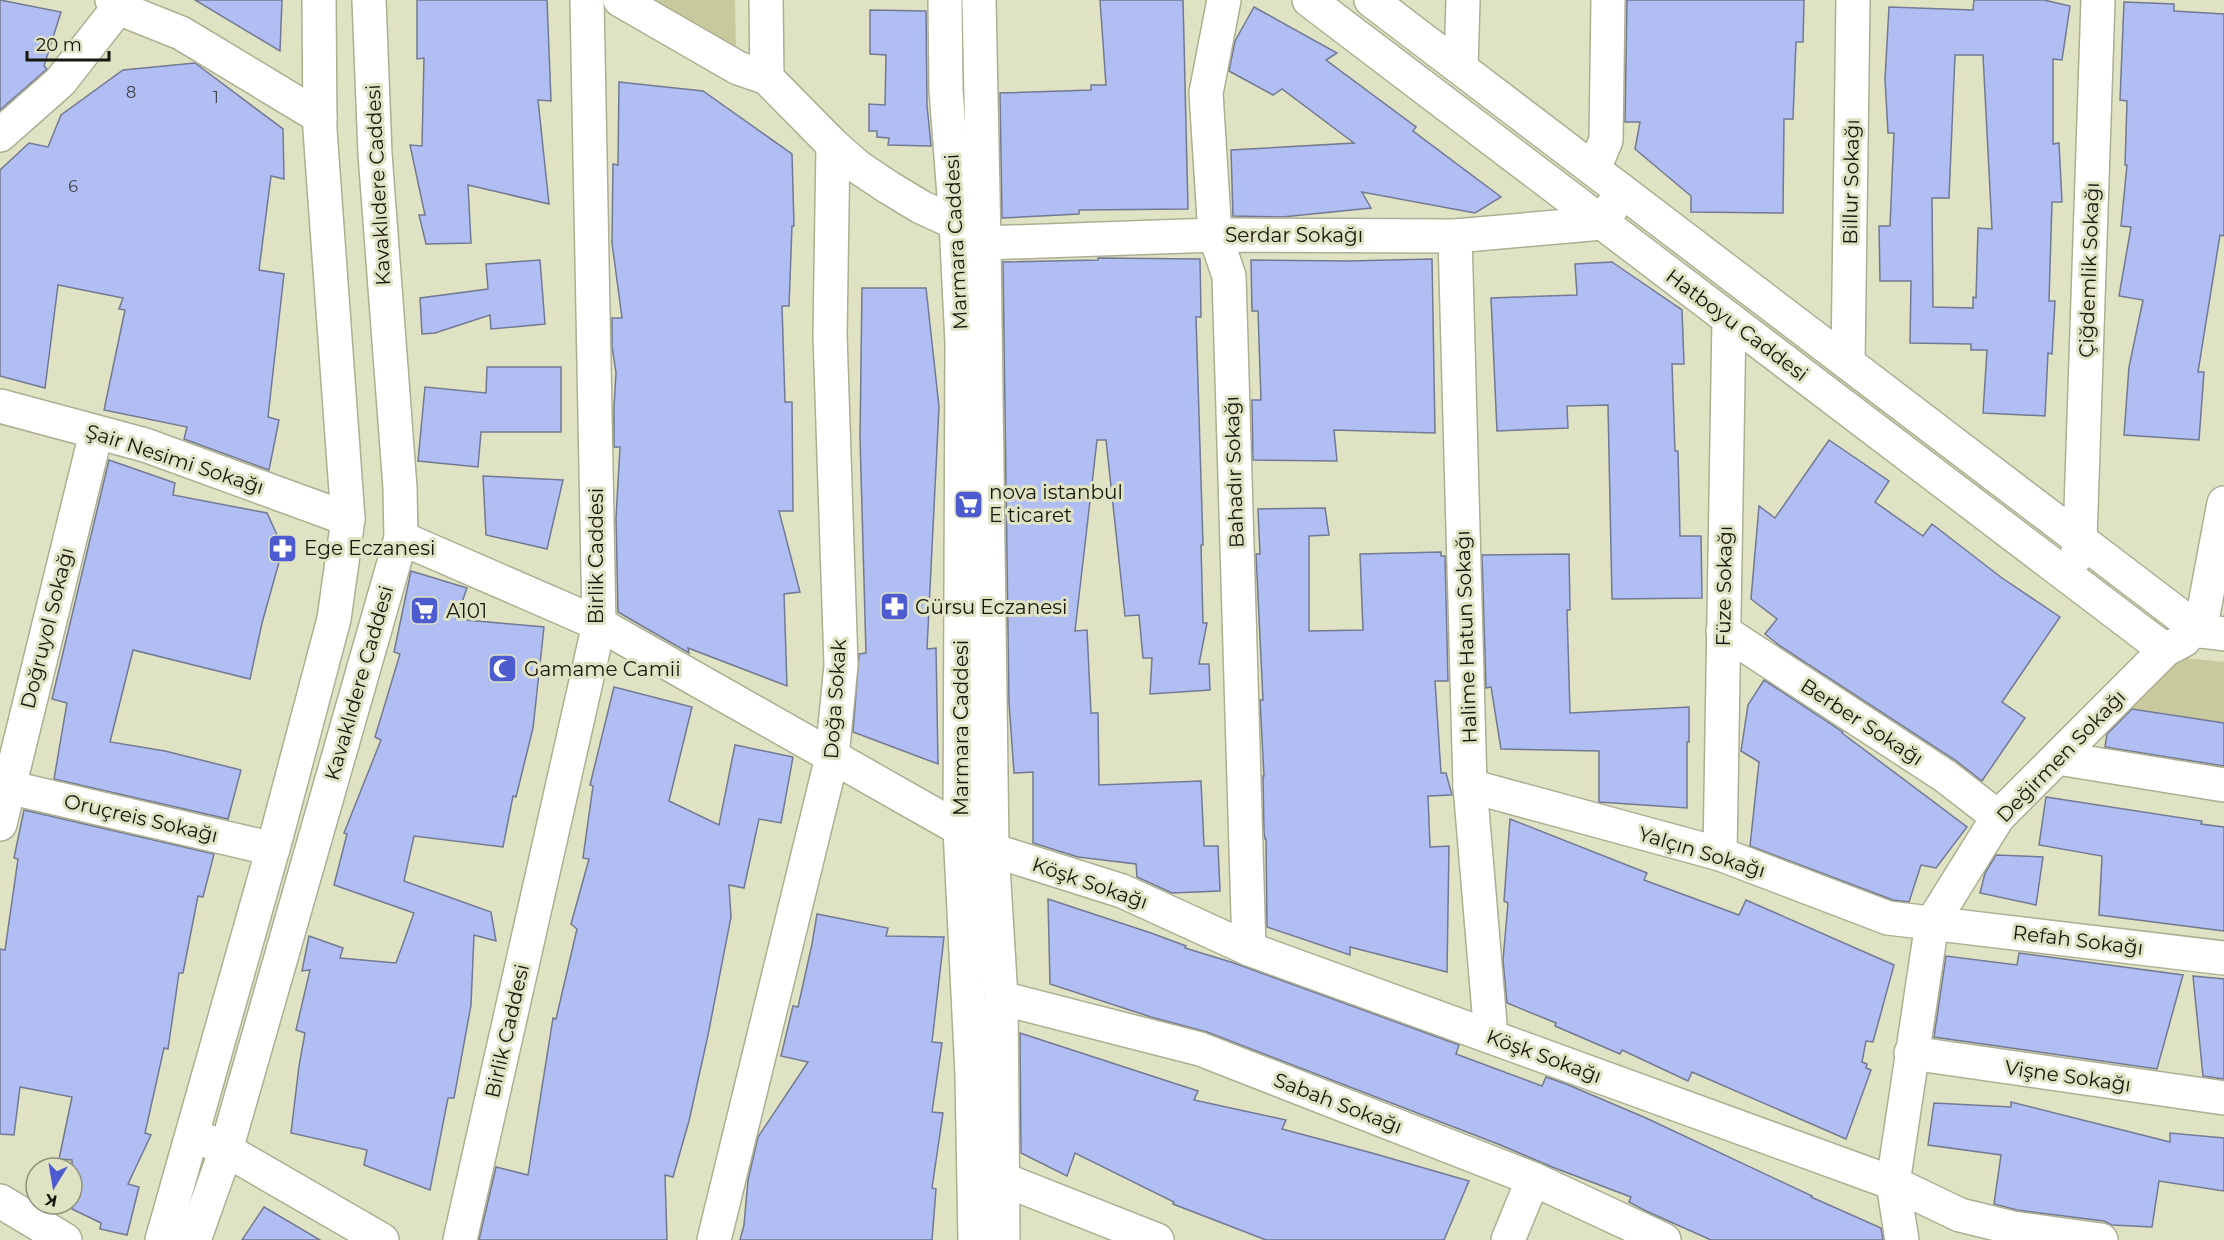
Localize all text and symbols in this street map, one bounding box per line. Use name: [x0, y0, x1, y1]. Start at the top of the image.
scale bar: [27, 24, 110, 62]
text: 20 m: [36, 34, 82, 56]
house number: 8: [126, 83, 136, 102]
street label: Kavaklıdere Caddesi: [361, 84, 395, 286]
house number: 1: [213, 88, 219, 107]
street label: Billur Sokağı: [1838, 119, 1864, 245]
street label: Marmara Caddesi: [939, 153, 973, 331]
house number: 6: [68, 177, 78, 196]
street label: Çiğdemlik Sokağı: [2074, 182, 2104, 358]
street label: Serdar Sokağı: [1225, 223, 1363, 247]
street label: Hatboyu Caddesi: [1661, 264, 1813, 386]
street label: Bahadır Sokağı: [1219, 396, 1249, 548]
street label: Şair Nesimi Sokağı: [83, 419, 267, 499]
place label: nova istanbul E ticaret: [989, 480, 1123, 527]
street label: Birlik Caddesi: [584, 488, 608, 624]
supermarket icon: nova istanbul E ticaret: [952, 488, 984, 520]
street label: Füze Sokağı: [1711, 526, 1737, 646]
street label: Halime Hatun Sokağı: [1450, 530, 1482, 744]
pharmacy icon: Ege Eczanesi: [267, 532, 299, 564]
place label: Ege Eczanesi: [304, 536, 435, 560]
street label: Doğruyol Sokağı: [15, 545, 79, 711]
street label: Kavaklıdere Caddesi: [320, 583, 398, 783]
pharmacy icon: Gürsu Eczanesi: [878, 591, 910, 623]
supermarket icon: A101: [409, 595, 441, 627]
place label: Gürsu Eczanesi: [915, 595, 1067, 619]
place label: A101: [446, 599, 487, 623]
street label: Doğa Sokak: [819, 638, 851, 760]
street label: Marmara Caddesi: [949, 640, 973, 816]
mosque icon: Gamame Camii: [487, 653, 519, 685]
place label: Gamame Camii: [524, 657, 681, 681]
street label: Berber Sokağı: [1796, 673, 1928, 771]
street label: Değirmen Sokağı: [1992, 685, 2130, 827]
street label: Oruçreis Sokağı: [62, 789, 220, 847]
street label: Yalçın Sokağı: [1636, 821, 1768, 883]
street label: Köşk Sokağı: [1029, 852, 1151, 914]
street label: Refah Sokağı: [2011, 920, 2145, 960]
street label: Birlik Caddesi: [480, 962, 534, 1100]
street label: Köşk Sokağı: [1483, 1024, 1605, 1088]
street label: Vişne Sokağı: [2003, 1055, 2133, 1097]
street label: Sabah Sokağı: [1270, 1067, 1406, 1139]
north arrow: [24, 1156, 84, 1216]
text: K: [42, 1190, 59, 1211]

